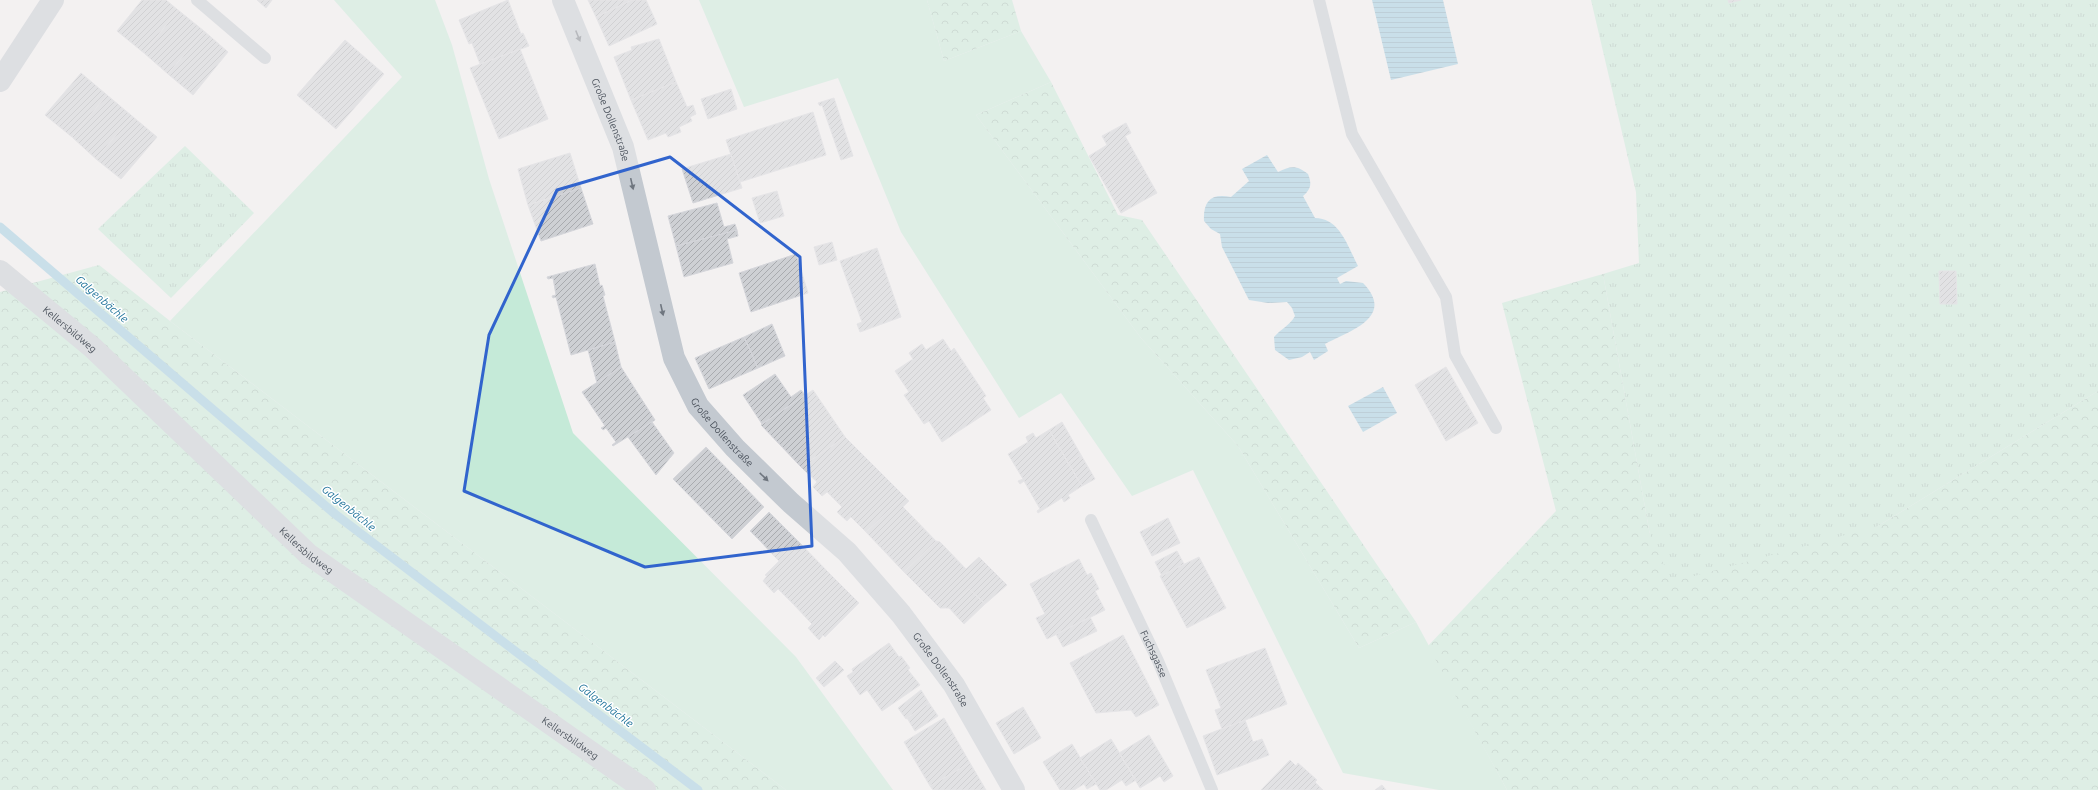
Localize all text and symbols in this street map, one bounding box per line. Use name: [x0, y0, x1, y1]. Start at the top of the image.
one-way arrow: [575, 31, 581, 43]
street label: Große Dollenstraße: [590, 76, 632, 162]
one-way arrow: [630, 178, 636, 190]
water label: Galgenbächle: [73, 273, 131, 325]
street label: Kellersbildweg: [41, 304, 99, 354]
one-way arrow: [660, 304, 666, 317]
street label: Große Dollenstraße: [689, 396, 756, 469]
one-way arrow: [759, 472, 769, 482]
water label: Galgenbächle: [320, 483, 379, 534]
street label: Kellersbildweg: [278, 525, 335, 575]
street label: Fuchsgasse: [1139, 628, 1170, 679]
street label: Große Dollenstraße: [911, 630, 971, 709]
water label: Galgenbächle: [576, 681, 636, 730]
street label: Kellersbildweg: [540, 714, 601, 761]

